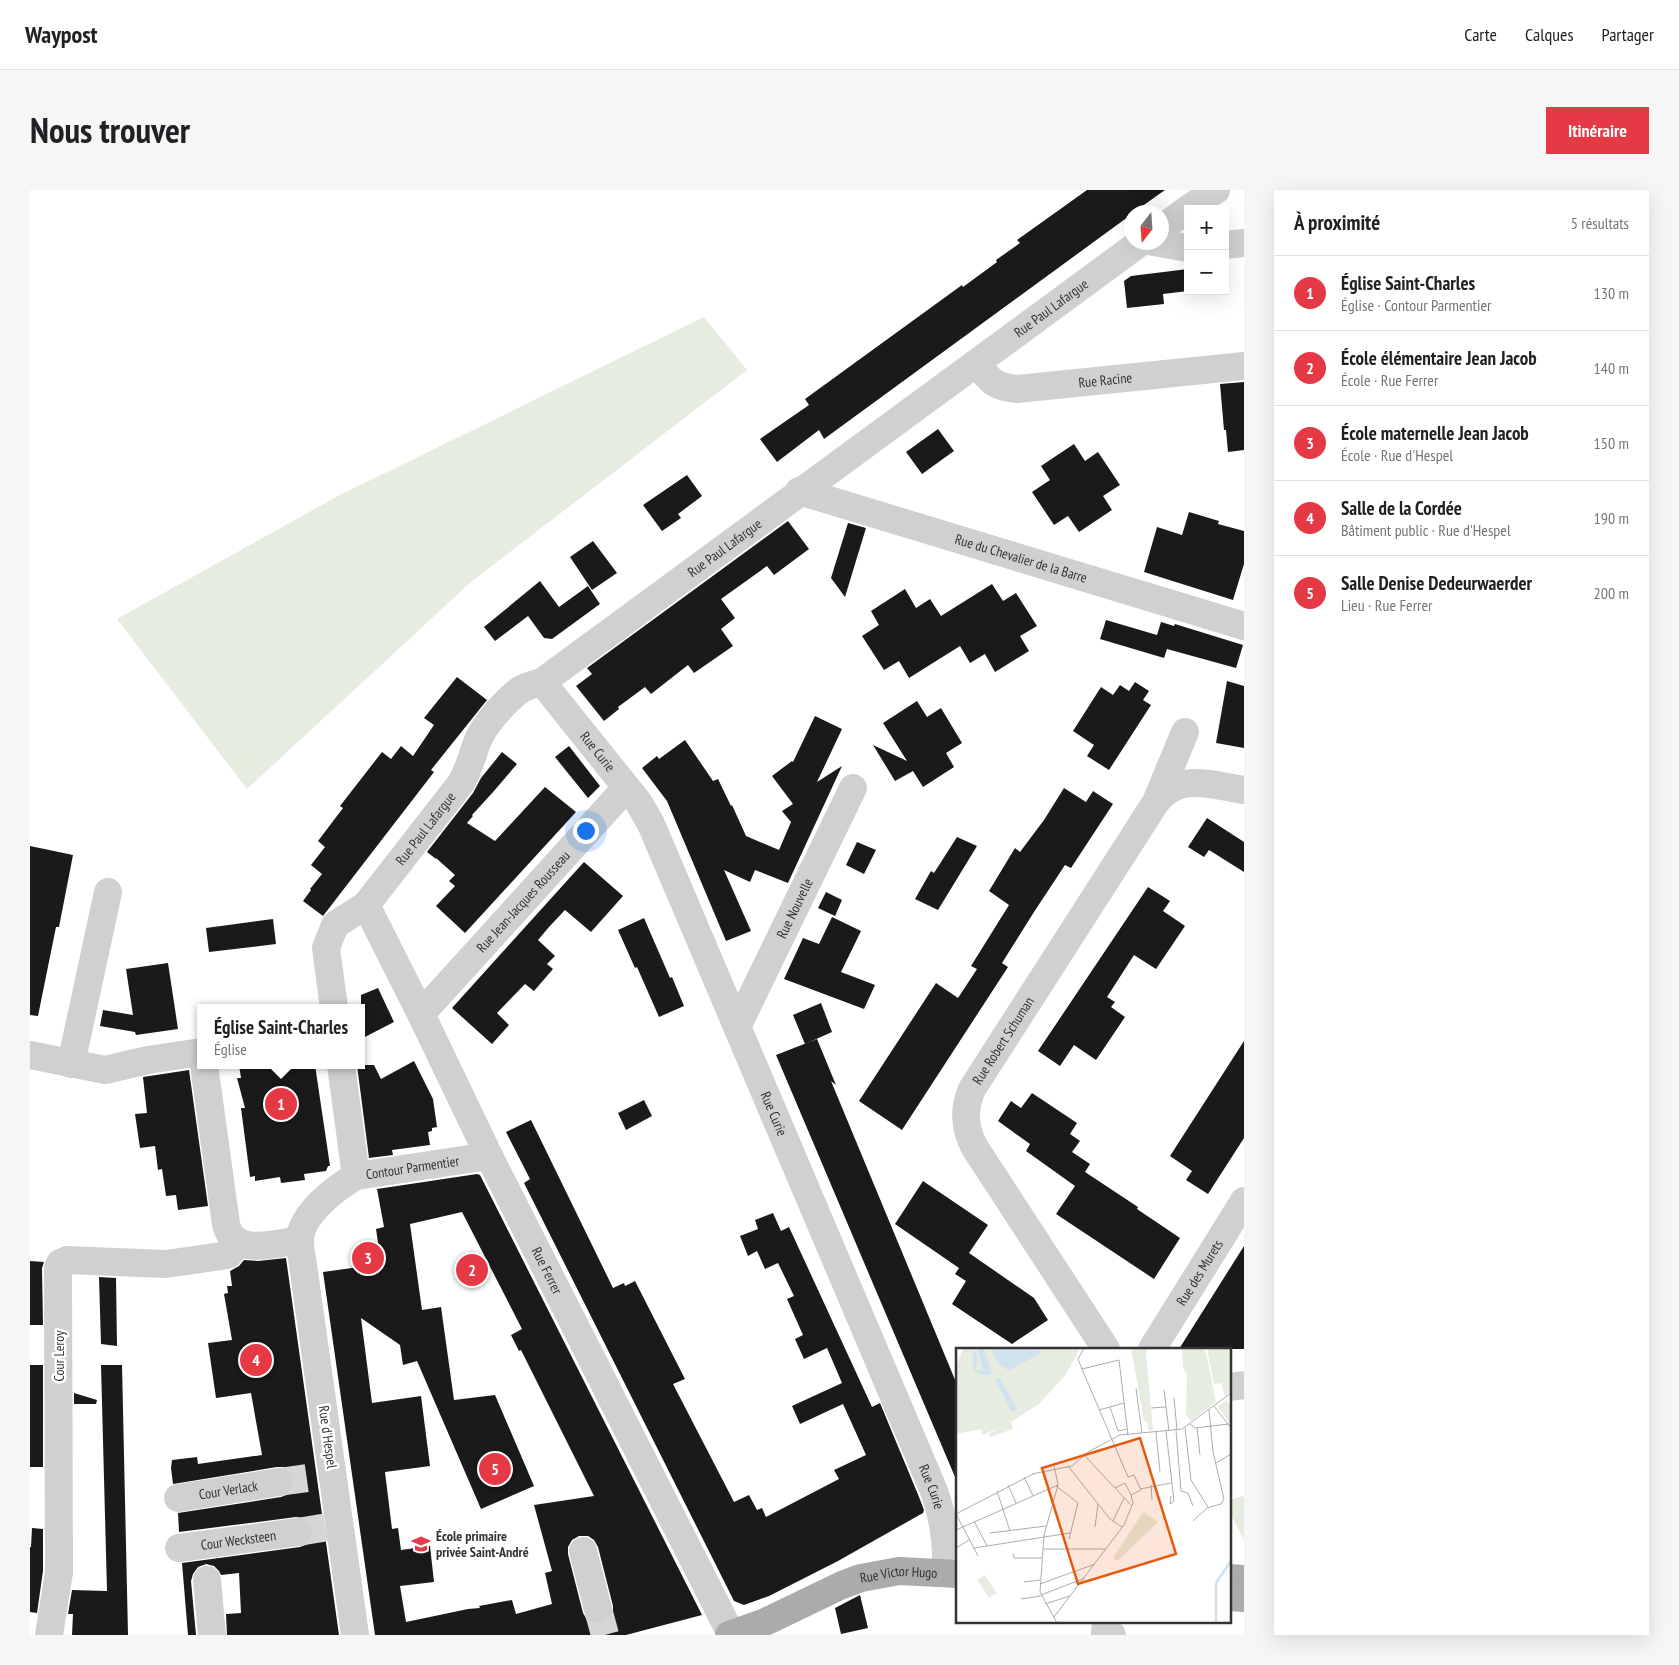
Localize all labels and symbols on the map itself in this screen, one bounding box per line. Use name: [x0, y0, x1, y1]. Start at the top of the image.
north arrow: [1124, 205, 1169, 250]
street label: Rue Paul Lafargue: [1010, 275, 1092, 341]
street label: Rue Racine: [1078, 368, 1133, 392]
street label: Rue Paul Lafargue: [684, 515, 765, 581]
street label: Rue du Chevalier de la Barre: [953, 530, 1089, 587]
street label: Rue Curie: [576, 728, 619, 775]
street label: Rue Paul Lafargue: [391, 788, 460, 869]
your location: [573, 818, 599, 844]
street label: Rue Jean-Jacques Rousseau: [472, 847, 574, 956]
street label: Rue Nouvelle: [772, 875, 817, 941]
street label: Rue Robert Schuman: [968, 993, 1038, 1088]
pin: 1: [265, 1085, 297, 1123]
street label: Rue Curie: [757, 1089, 791, 1139]
street label: Contour Parmentier: [365, 1152, 460, 1183]
street label: Rue des Murets: [1172, 1236, 1227, 1309]
pin: 3: [352, 1239, 384, 1277]
street label: Rue Ferrer: [528, 1244, 567, 1297]
pin: 2: [456, 1251, 488, 1289]
street label: Cour Leroy: [50, 1330, 68, 1381]
pin: 4: [240, 1341, 272, 1379]
inset map: [956, 1348, 1232, 1622]
street label: Rue d'Hespel: [315, 1404, 341, 1470]
pin: 5: [479, 1450, 511, 1488]
street label: Rue Curie: [915, 1462, 948, 1511]
street label: Cour Verlack: [198, 1476, 260, 1504]
street label: Cour Wecksteen: [200, 1526, 277, 1554]
place label: École primaire privée Saint-André: [436, 1527, 529, 1561]
school or university icon: École primaire privée Saint-André: [410, 1533, 432, 1555]
street label: Rue Victor Hugo: [858, 1562, 938, 1587]

